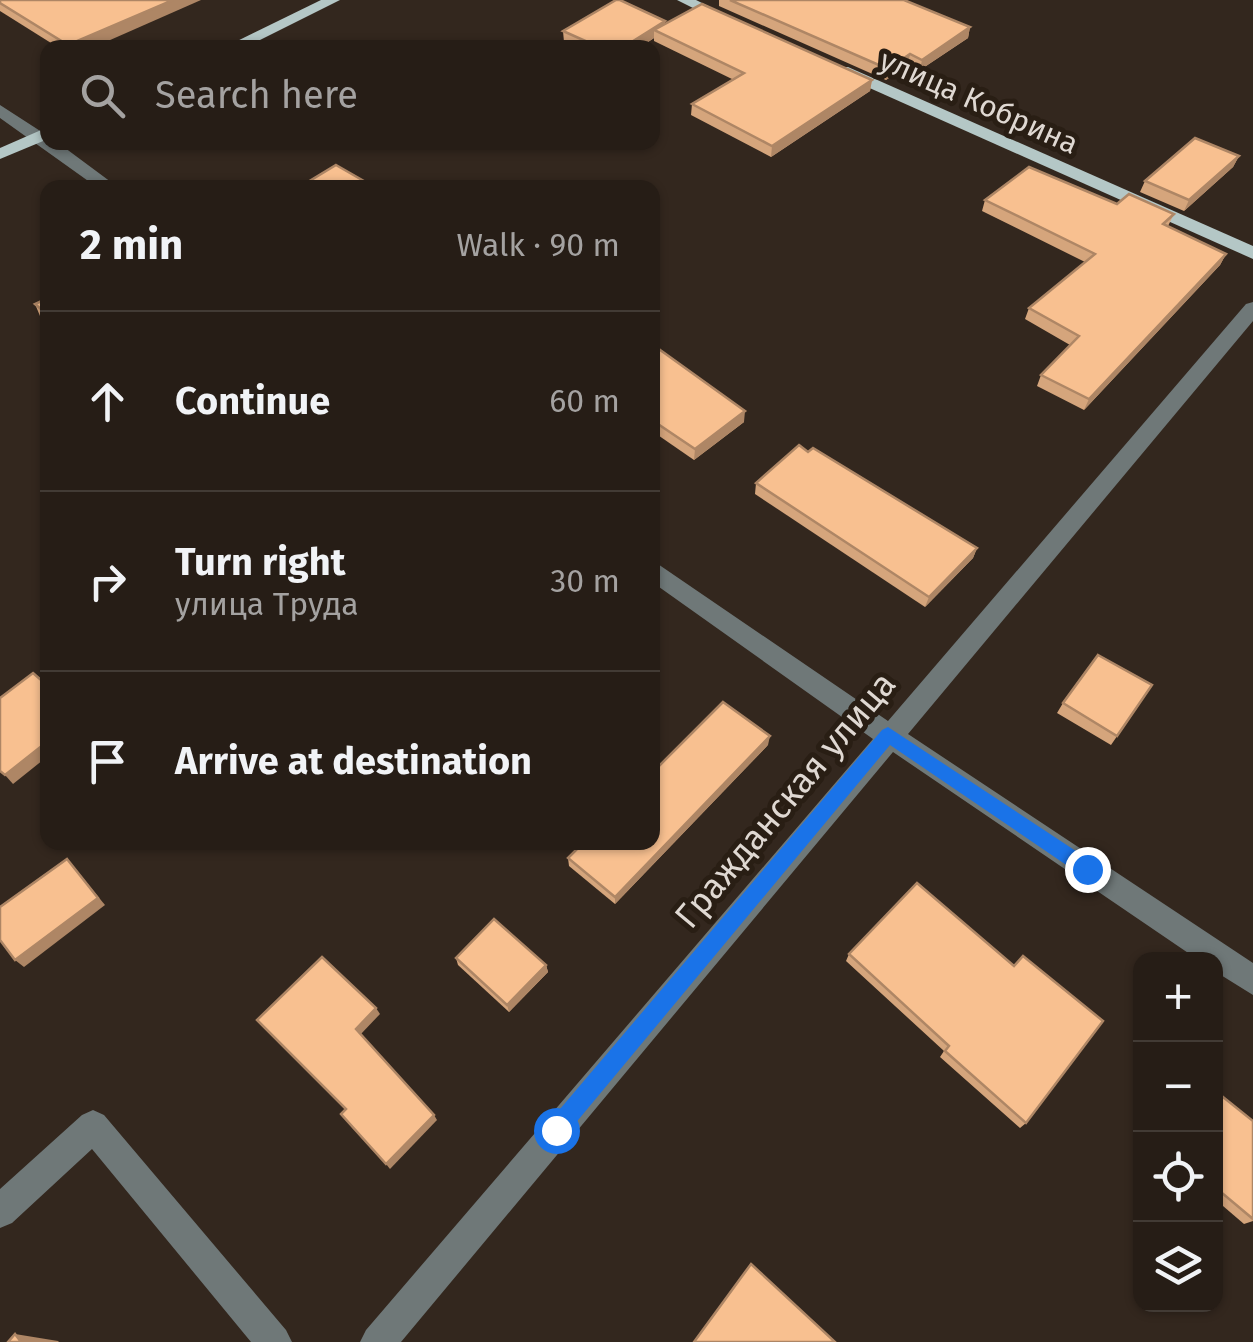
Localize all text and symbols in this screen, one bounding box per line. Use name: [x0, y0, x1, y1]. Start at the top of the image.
search box: [40, 40, 660, 150]
street label: улица Кобрина: [874, 42, 1084, 162]
icon: search: [75, 68, 130, 123]
text: Search here: [155, 72, 358, 118]
text: 2 min: [80, 220, 183, 270]
text: Walk · 90 m: [456, 226, 620, 264]
icon: ahead: [80, 374, 135, 429]
text: Continue: [175, 378, 330, 424]
text: 60 m: [549, 382, 620, 420]
text: Turn right: [175, 539, 345, 585]
icon: right: [80, 554, 135, 609]
text: 30 m: [550, 562, 620, 600]
text: улица Труда: [175, 585, 359, 623]
street label: Гражданская улица: [666, 663, 904, 937]
icon: arrive: [80, 734, 135, 789]
text: Arrive at destination: [175, 738, 532, 784]
route end: [1065, 847, 1111, 893]
map controls: [1133, 952, 1223, 1312]
button: +: [1133, 952, 1223, 1042]
button: −: [1133, 1042, 1223, 1132]
route start: [534, 1108, 580, 1154]
button: locate: [1133, 1132, 1223, 1222]
button: layers: [1133, 1222, 1223, 1312]

